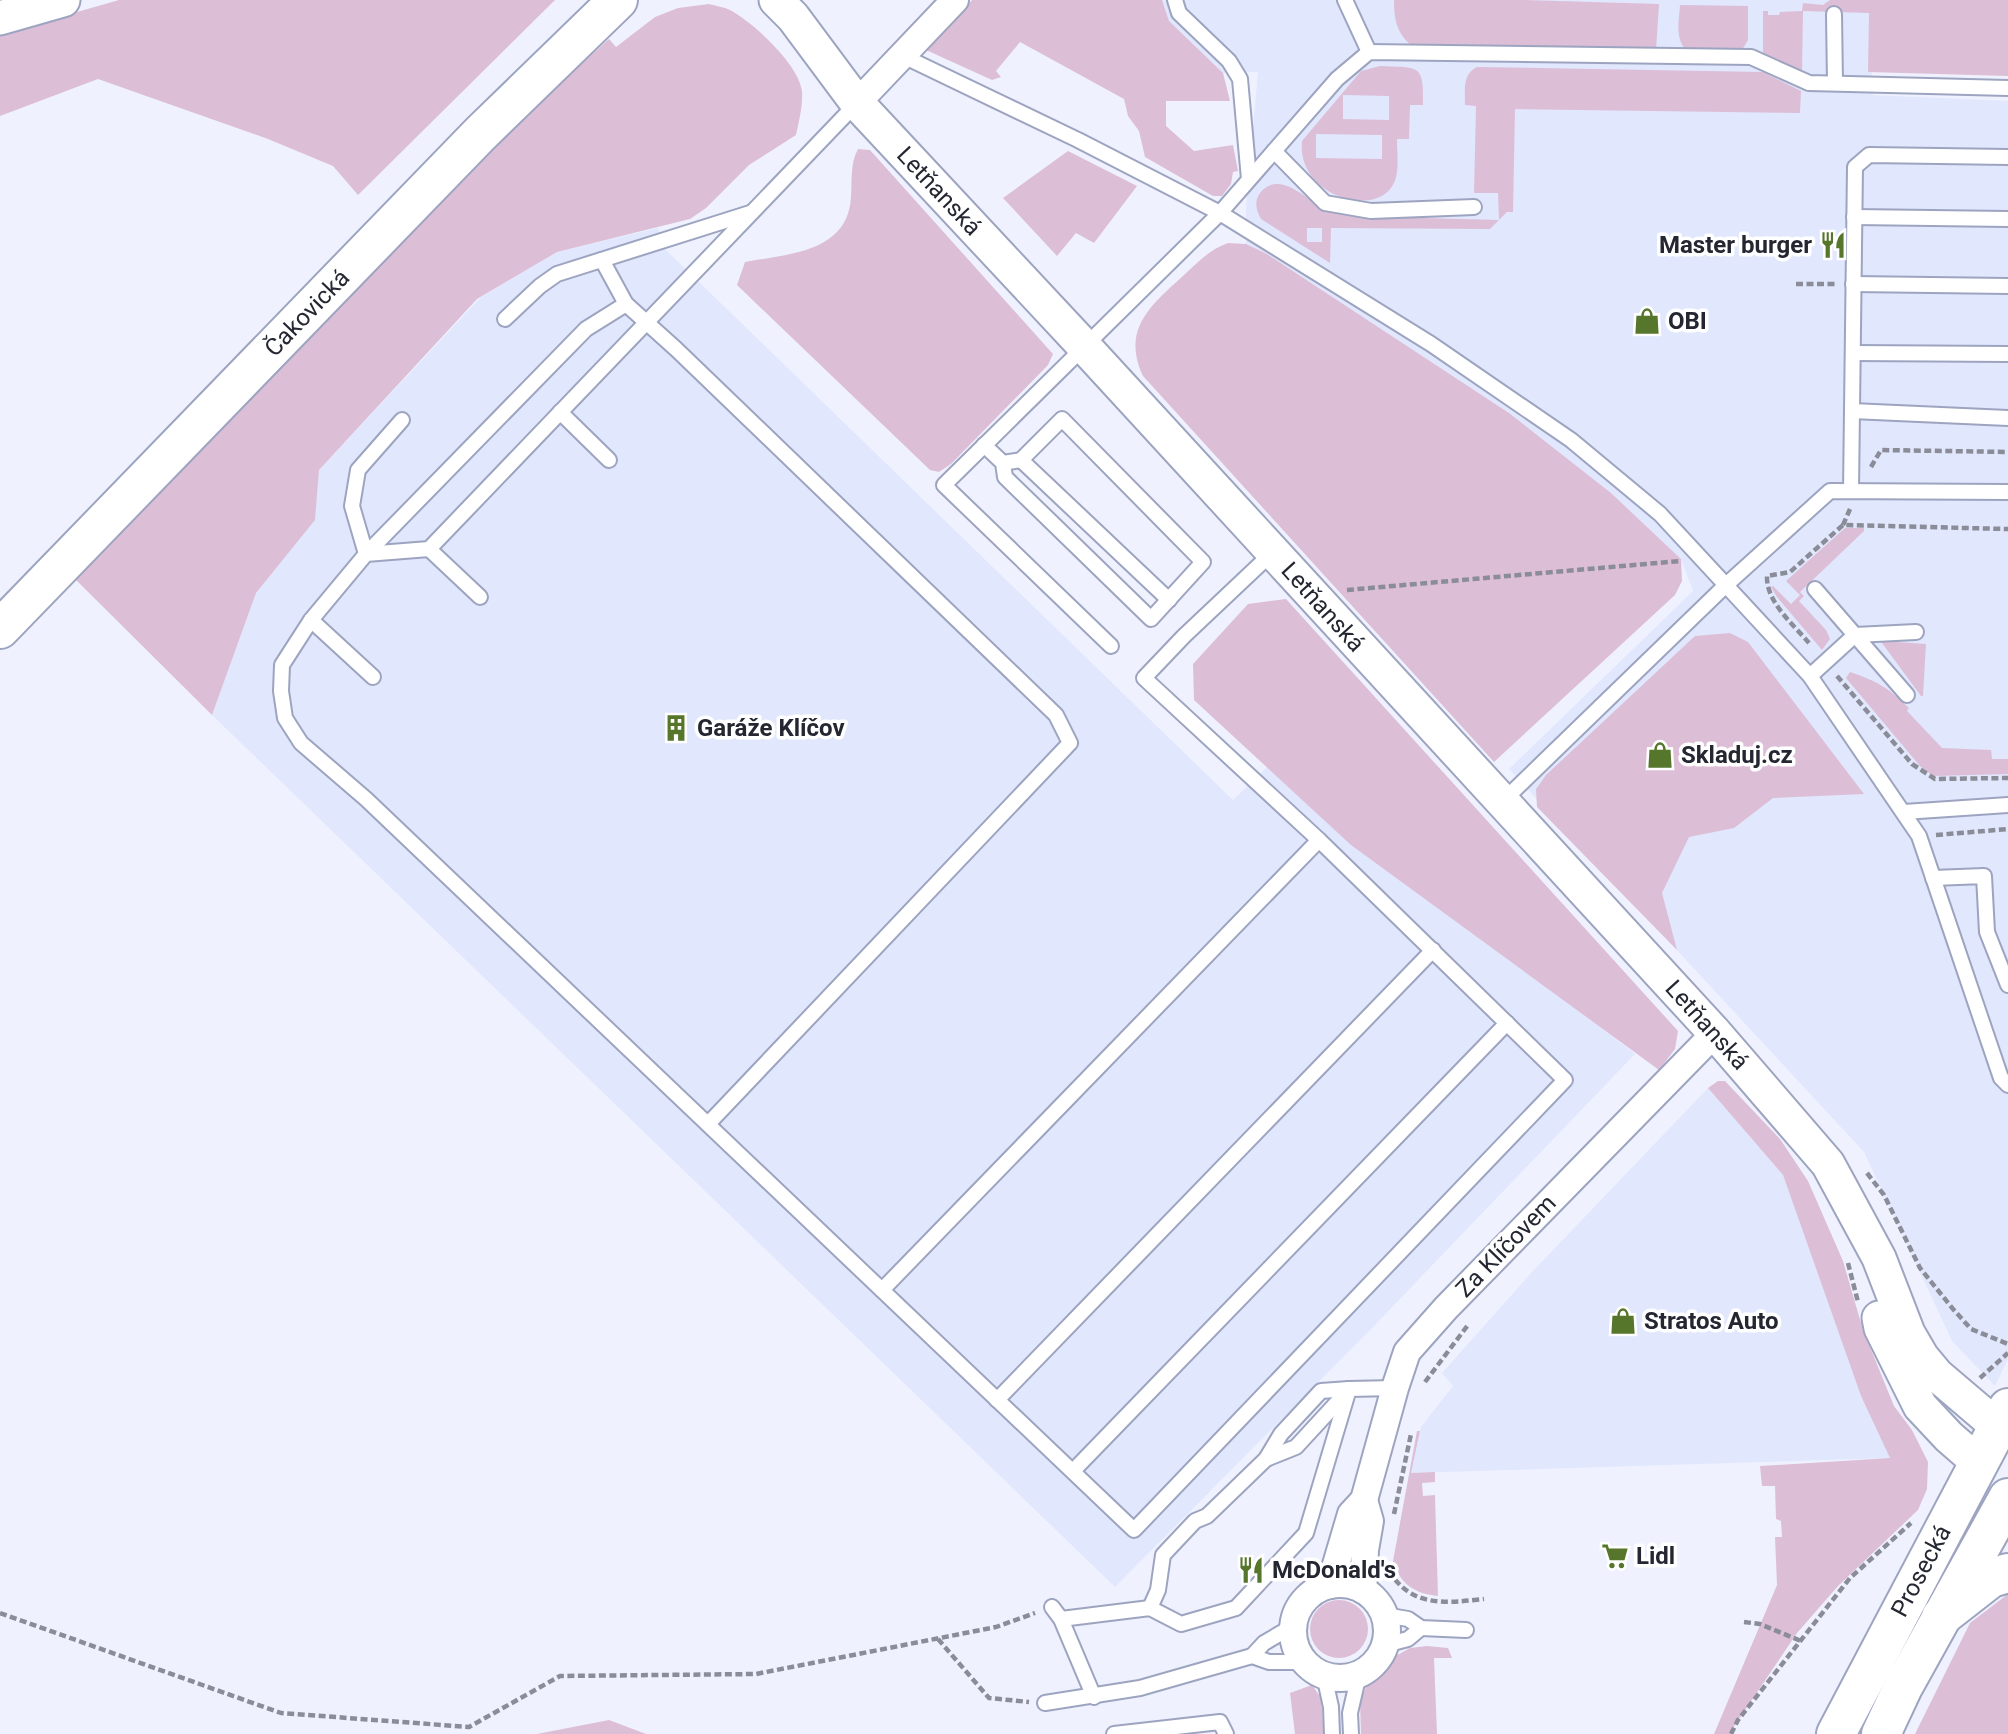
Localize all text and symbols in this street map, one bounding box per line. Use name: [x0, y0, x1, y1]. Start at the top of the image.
street label: Letňanská: [891, 141, 987, 241]
restaurant icon: Master burger: [1818, 230, 1848, 260]
place label: Master burger: [1659, 231, 1812, 259]
street label: Čakovická: [258, 263, 355, 362]
shop icon: OBI: [1632, 306, 1662, 336]
place label: OBI: [1668, 307, 1707, 335]
street label: Letňanská: [1276, 557, 1370, 657]
building icon: Garáže Klíčov: [661, 713, 691, 743]
place label: Garáže Klíčov: [697, 714, 845, 742]
shop icon: Skladuj.cz: [1645, 740, 1675, 770]
place label: Skladuj.cz: [1681, 741, 1793, 769]
street label: Letňanská: [1660, 975, 1754, 1075]
street label: Za Klíčovem: [1450, 1189, 1562, 1303]
shop icon: Stratos Auto: [1608, 1306, 1638, 1336]
place label: Stratos Auto: [1644, 1307, 1779, 1335]
street label: Prosecká: [1885, 1520, 1957, 1622]
supermarket icon: Lidl: [1600, 1541, 1630, 1571]
place label: Lidl: [1636, 1542, 1675, 1570]
restaurant icon: McDonald's: [1236, 1555, 1266, 1585]
place label: McDonald's: [1272, 1556, 1396, 1584]

